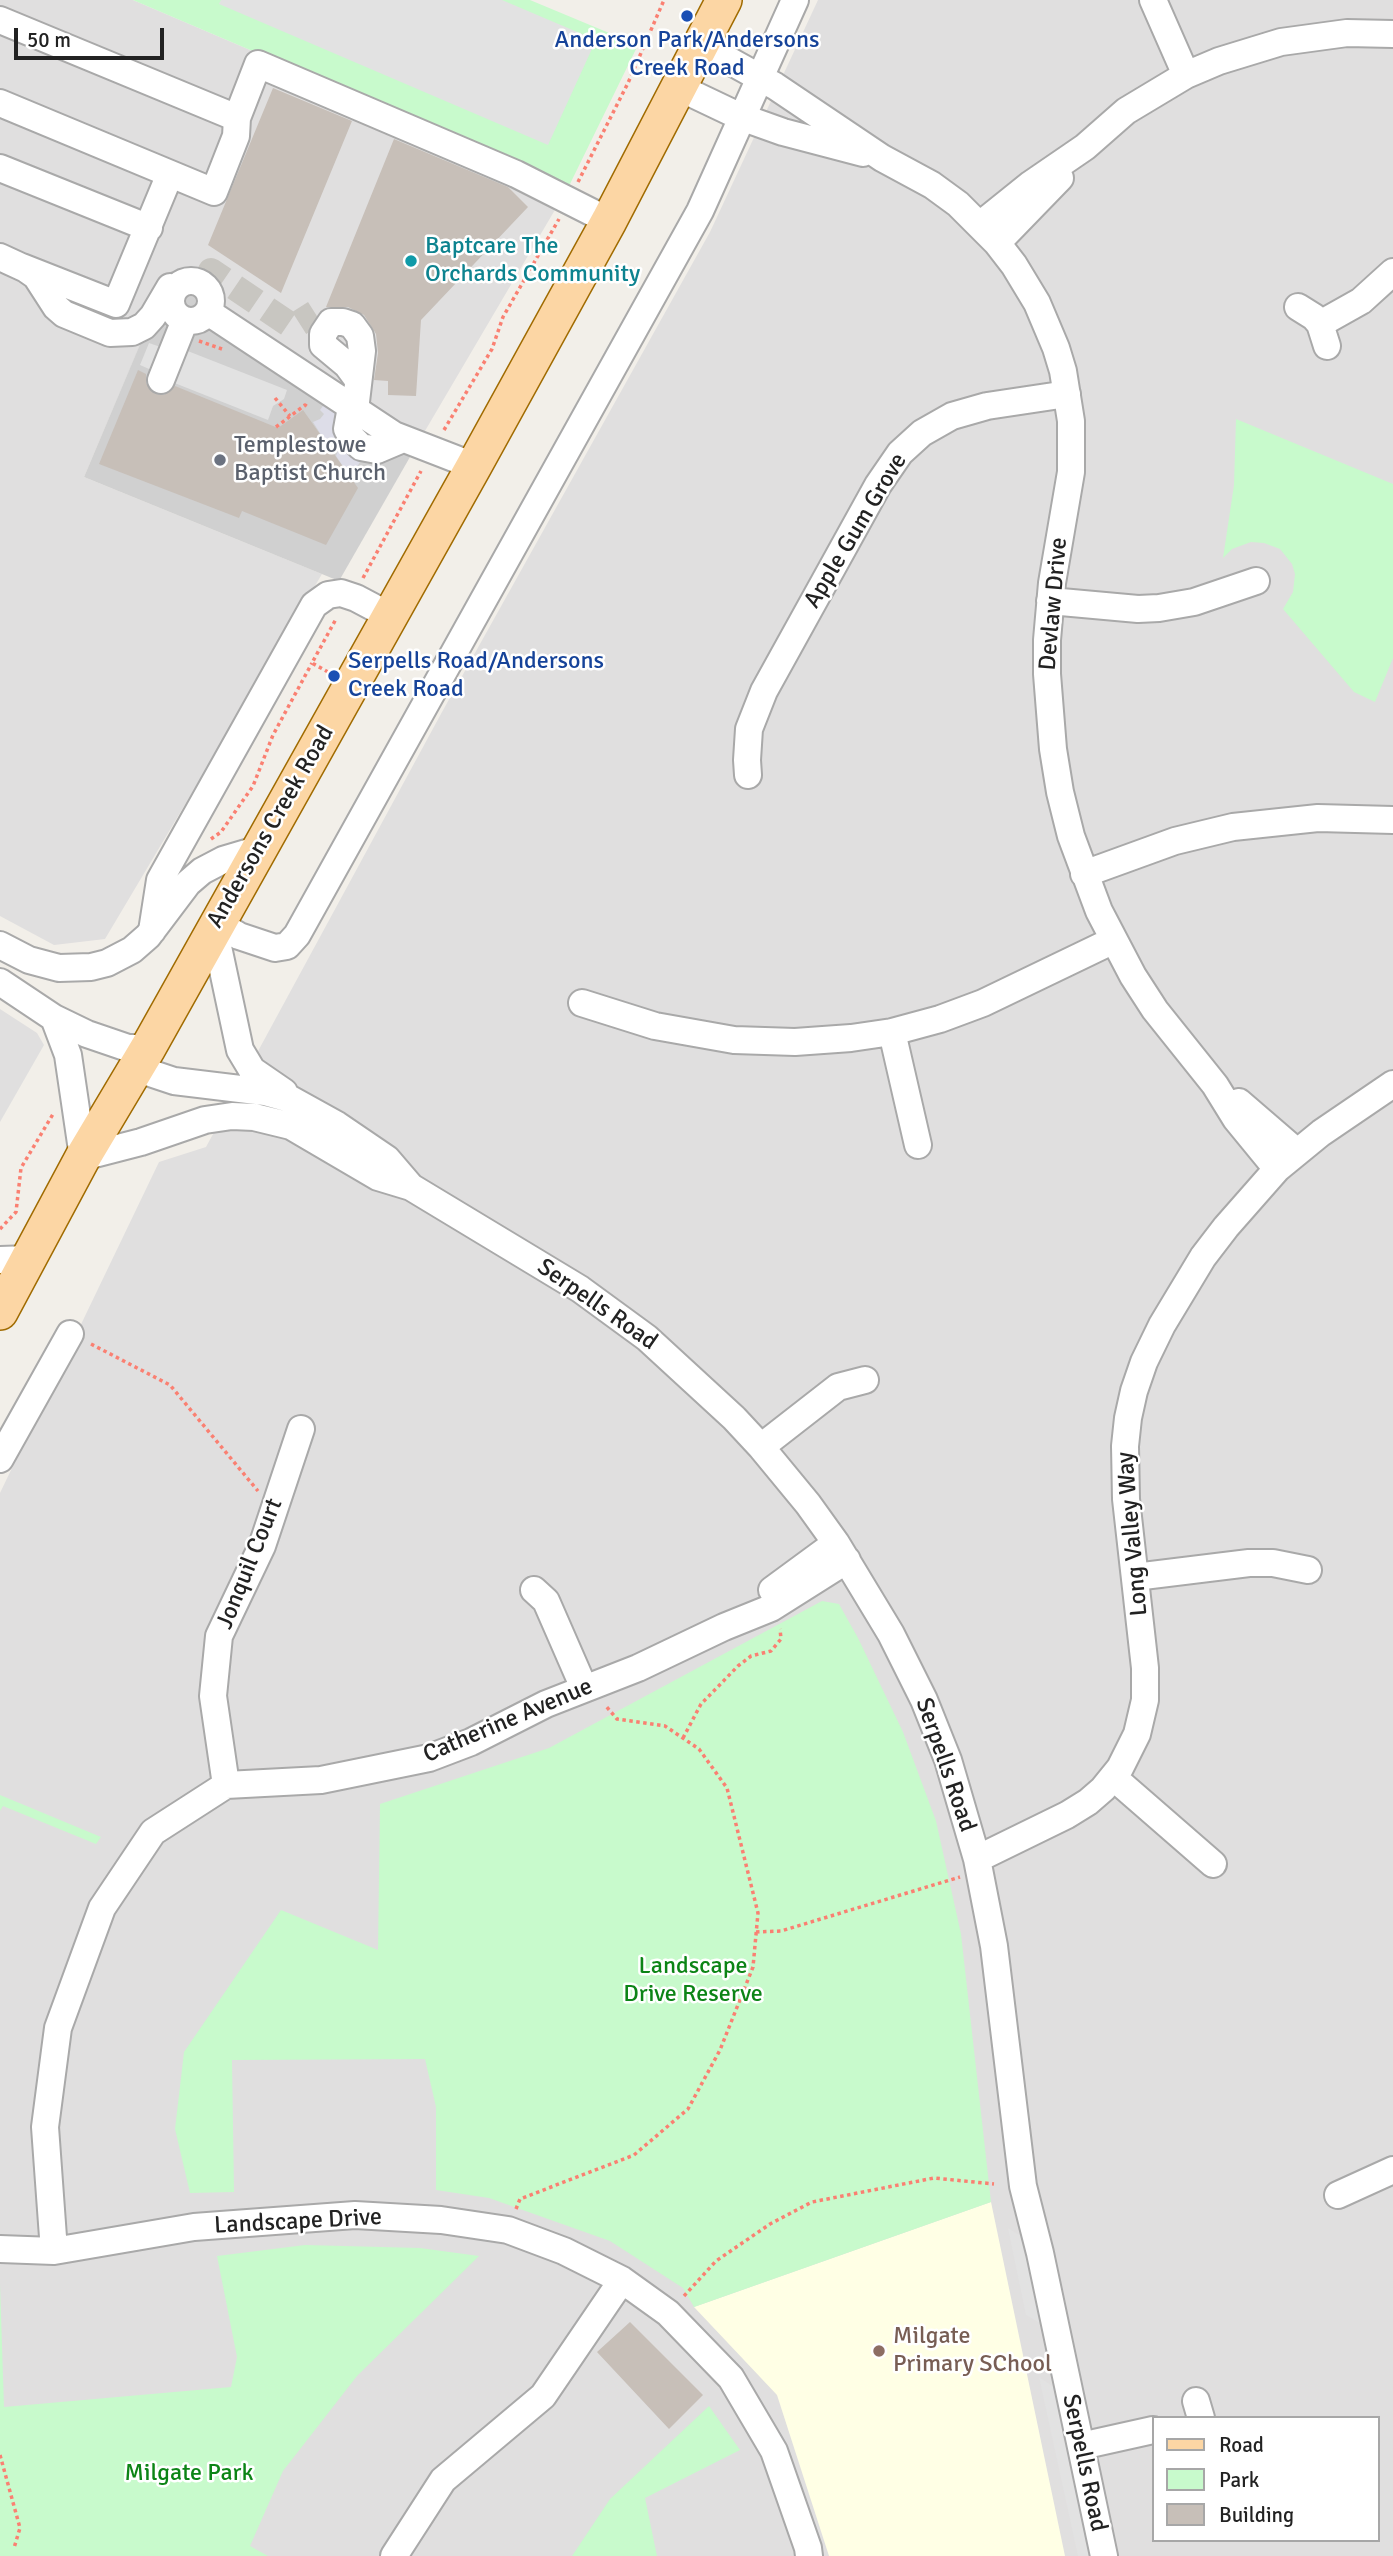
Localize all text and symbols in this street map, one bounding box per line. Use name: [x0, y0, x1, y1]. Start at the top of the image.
marker: Anderson Park/Andersons Creek Road: [679, 8, 695, 24]
scale bar: [18, 14, 168, 58]
text: 50 m: [27, 27, 71, 53]
place label: Anderson Park/Andersons Creek Road: [554, 27, 820, 83]
place label: Baptcare The Orchards Community: [425, 233, 640, 289]
marker: Baptcare The Orchards Community: [403, 253, 419, 269]
place label: Templestowe Baptist Church: [234, 432, 386, 488]
street label: Apple Gum Grove: [798, 448, 914, 614]
marker: Templestowe Baptist Church: [212, 452, 228, 468]
street label: Devlaw Drive: [1034, 536, 1074, 672]
place label: Serpells Road/Andersons Creek Road: [348, 648, 604, 704]
marker: Serpells Road/Andersons Creek Road: [326, 668, 342, 684]
street label: Andersons Creek Road: [201, 721, 341, 933]
street label: Serpells Road: [531, 1253, 663, 1357]
street label: Long Valley Way: [1111, 1451, 1155, 1617]
street label: Jonquil Court: [211, 1494, 289, 1634]
street label: Catherine Avenue: [419, 1672, 597, 1770]
street label: Serpells Road: [909, 1694, 981, 1836]
park label: Landscape Drive Reserve: [623, 1953, 763, 2009]
street label: Landscape Drive: [213, 2203, 383, 2241]
place label: Milgate Primary SChool: [893, 2323, 1052, 2379]
marker: Milgate Primary SChool: [871, 2343, 887, 2359]
street label: Serpells Road: [1055, 2392, 1113, 2534]
legend: [1152, 2416, 1379, 2542]
text: Road: [1219, 2432, 1264, 2458]
park label: Milgate Park: [125, 2460, 253, 2488]
text: Park: [1219, 2467, 1259, 2493]
text: Building: [1219, 2502, 1294, 2528]

